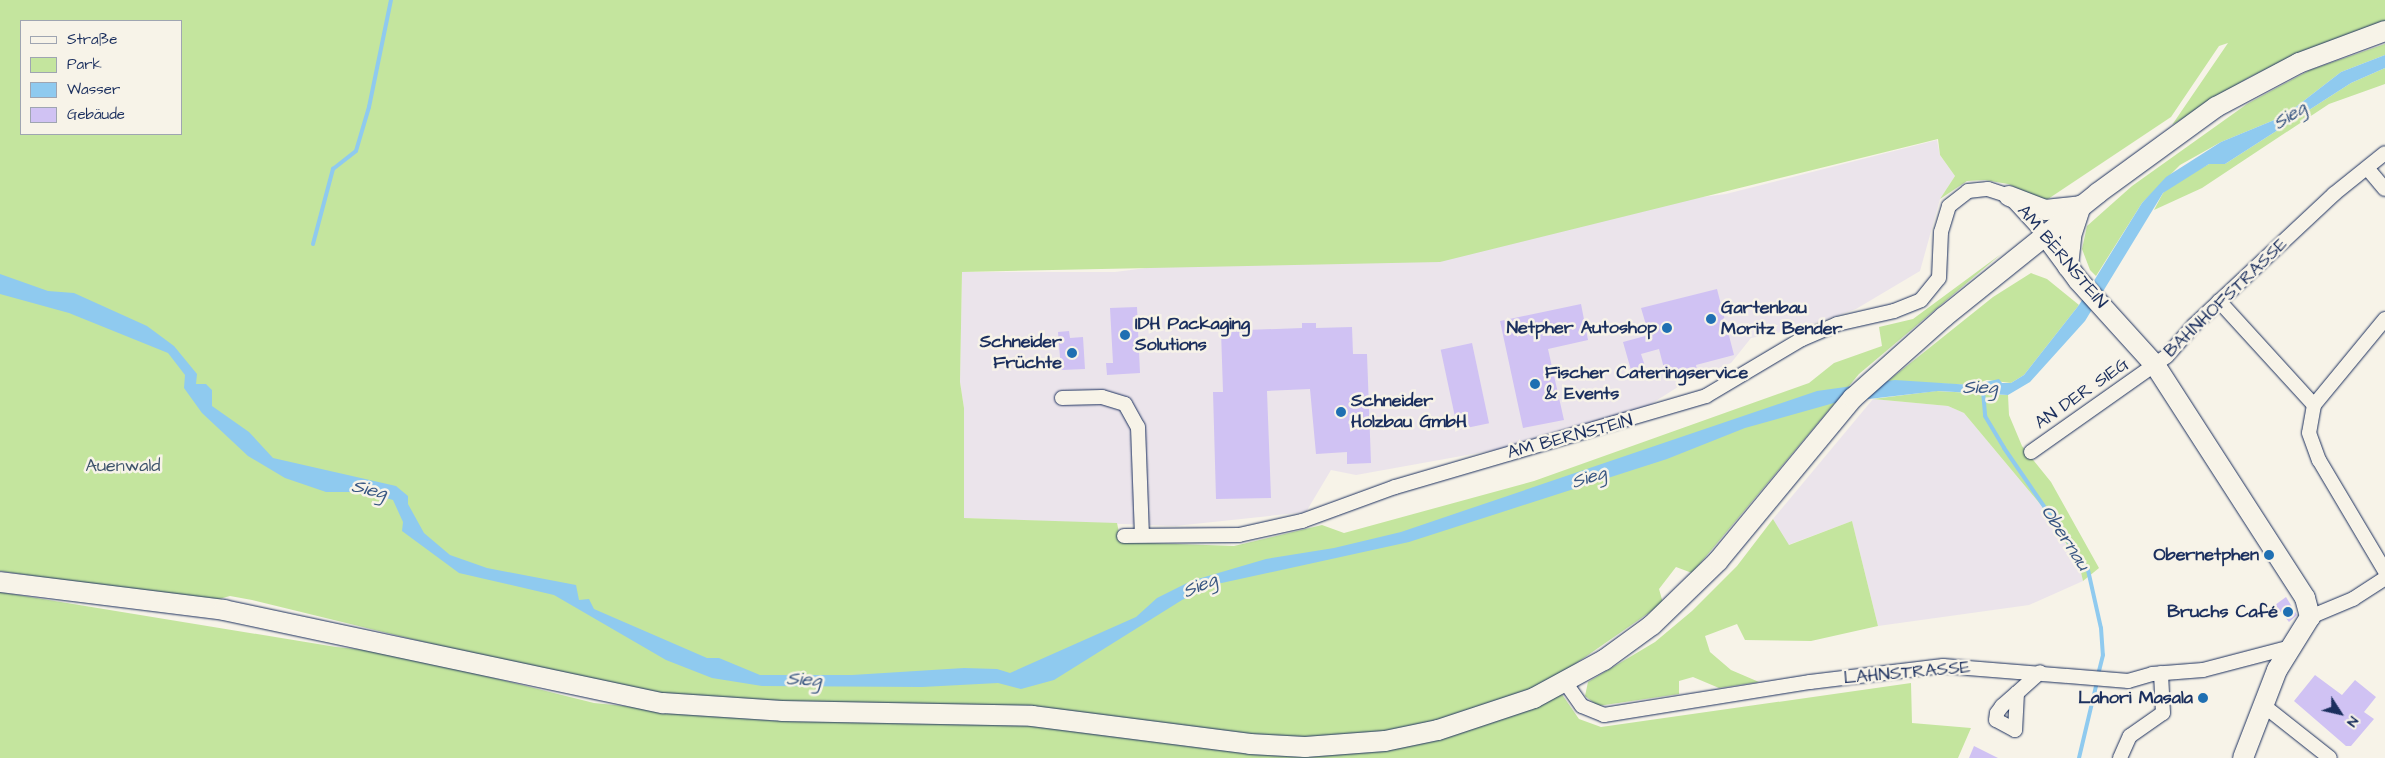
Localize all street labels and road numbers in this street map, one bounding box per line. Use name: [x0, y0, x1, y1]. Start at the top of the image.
street label: AM BERNSTEIN: [2012, 201, 2112, 313]
street label: BAHNHOFSTRASSE: [2160, 234, 2292, 362]
street label: AN DER SIEG: [2031, 354, 2133, 434]
street label: AM BERNSTEIN: [1505, 410, 1635, 464]
street label: LAHNSTRASSE: [1843, 657, 1971, 689]

